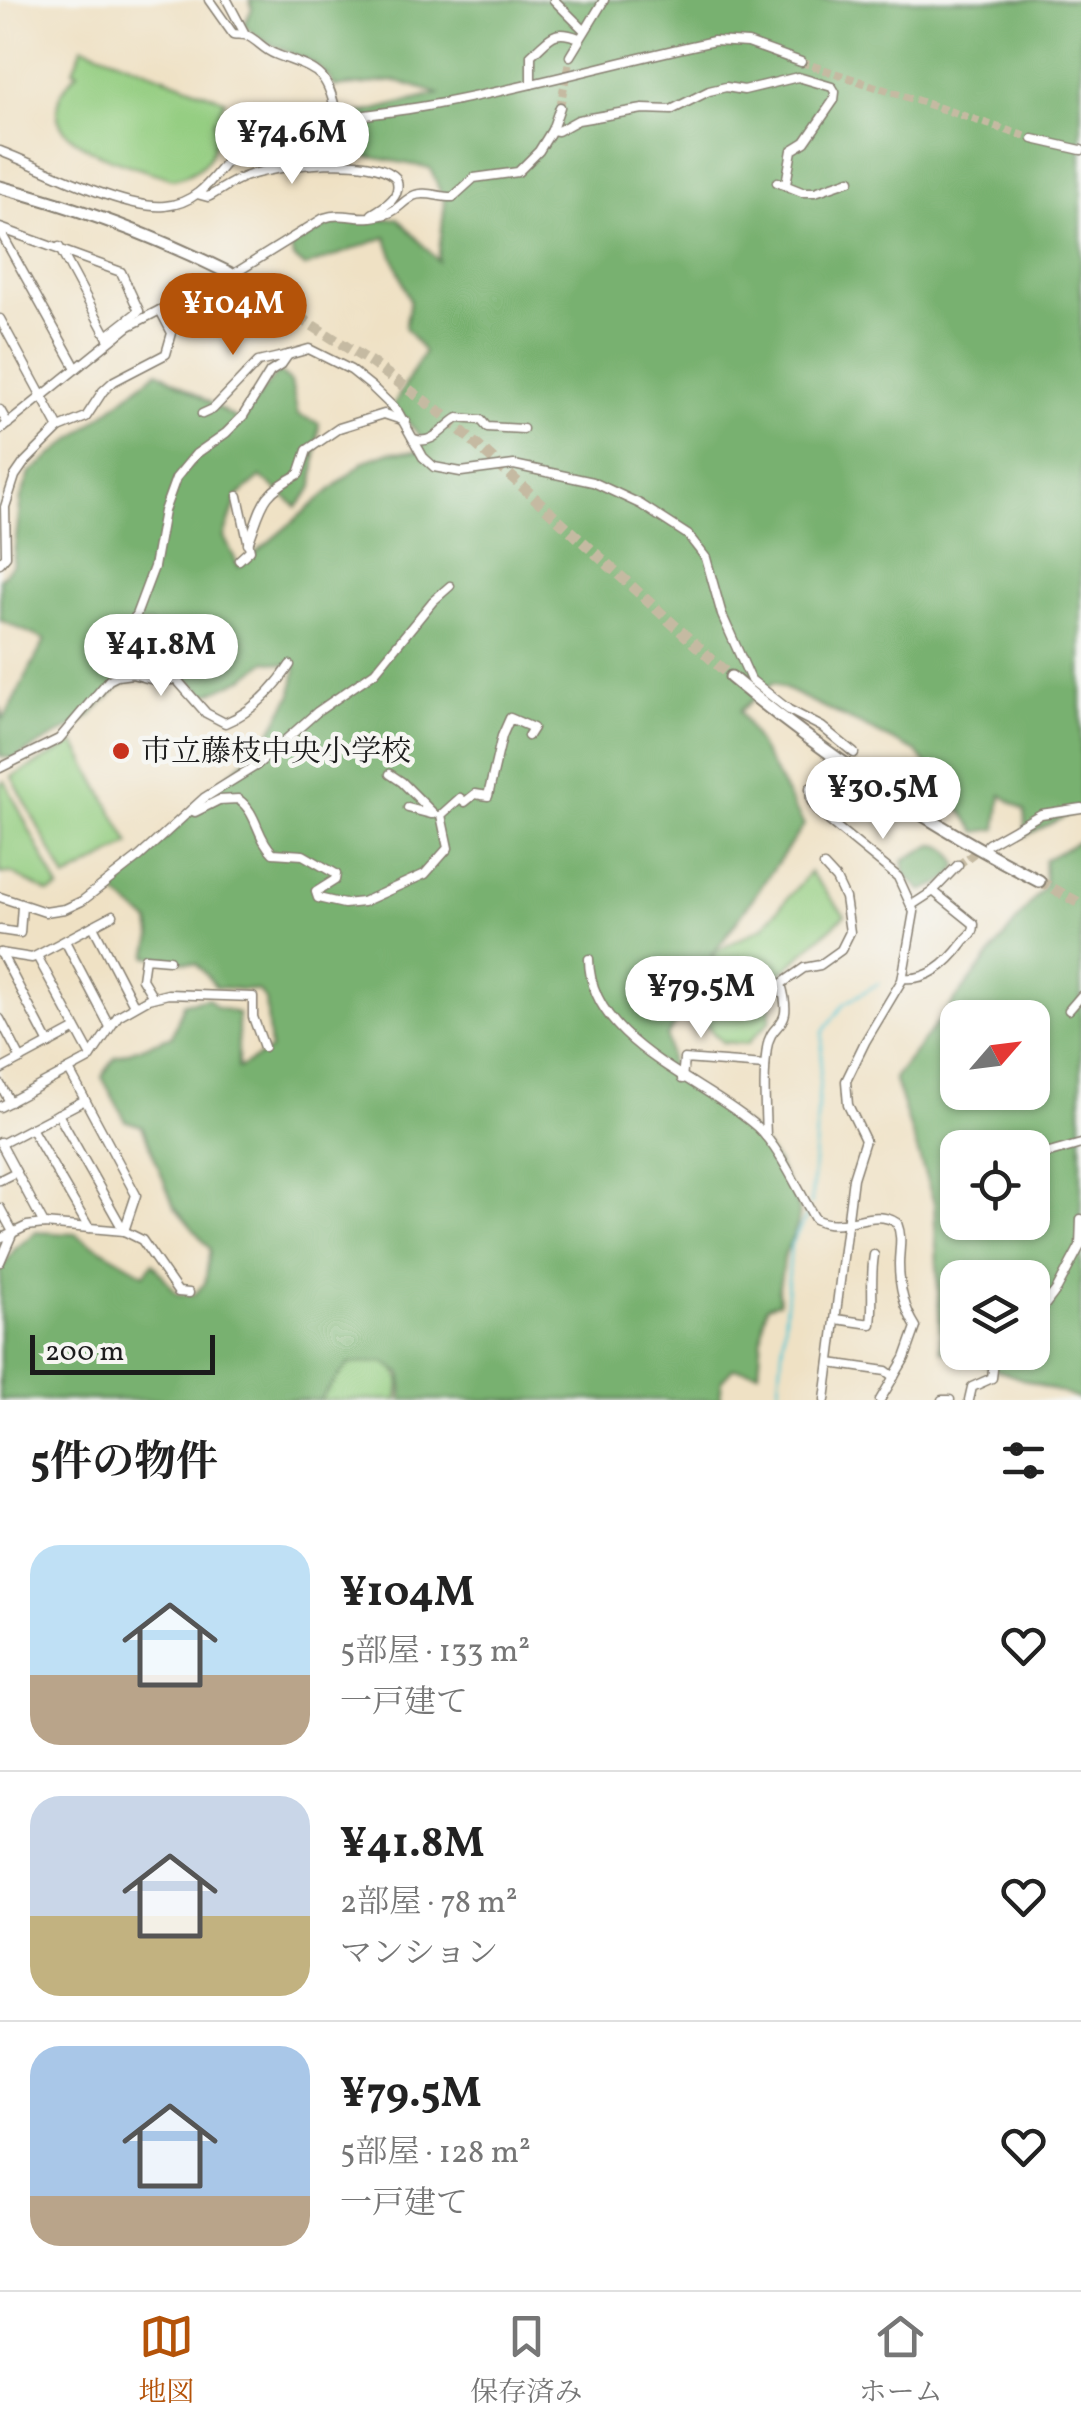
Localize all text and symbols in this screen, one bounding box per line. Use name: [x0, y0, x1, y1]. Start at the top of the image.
pin: ¥74.6M: [211, 102, 373, 187]
text: ¥74.6M: [237, 112, 347, 156]
pin: ¥104M: [163, 273, 303, 358]
text: ¥104M: [182, 283, 284, 327]
pin: ¥41.8M: [80, 614, 242, 699]
text: ¥41.8M: [106, 624, 216, 668]
place label: 市立藤枝中央小学校: [141, 732, 411, 774]
marker: 市立藤枝中央小学校: [110, 740, 132, 762]
pin: ¥30.5M: [802, 757, 964, 842]
text: ¥30.5M: [828, 767, 938, 811]
pin: ¥79.5M: [620, 956, 782, 1041]
text: ¥79.5M: [647, 966, 755, 1010]
north arrow: [940, 1000, 1050, 1110]
map controls: [940, 1000, 1050, 1370]
button: locate: [940, 1130, 1050, 1240]
button: layers: [940, 1260, 1050, 1370]
scale bar: [30, 1330, 215, 1374]
text: 200 m: [45, 1333, 124, 1372]
icon: filters: [996, 1433, 1051, 1488]
text: 5件の物件: [30, 1435, 218, 1494]
text: ¥104M: [340, 1565, 475, 1624]
icon: home: [110, 1585, 230, 1705]
icon: heart: [996, 1618, 1051, 1673]
text: 5部屋 · 133 m²: [340, 1631, 530, 1675]
text: 一戸建て: [340, 1682, 468, 1726]
text: ¥41.8M: [340, 1816, 484, 1875]
icon: home: [110, 1836, 230, 1956]
icon: heart: [996, 1869, 1051, 1924]
text: 2部屋 · 78 m²: [340, 1882, 518, 1926]
text: マンション: [340, 1933, 499, 1977]
text: ¥79.5M: [340, 2066, 481, 2125]
icon: home: [110, 2086, 230, 2206]
icon: heart: [996, 2119, 1051, 2174]
text: 5部屋 · 128 m²: [340, 2132, 531, 2176]
text: 一戸建て: [340, 2183, 468, 2227]
tab: 地図: [138, 2309, 194, 2413]
tab: 保存済み: [470, 2309, 583, 2413]
tab: ホーム: [859, 2309, 943, 2413]

